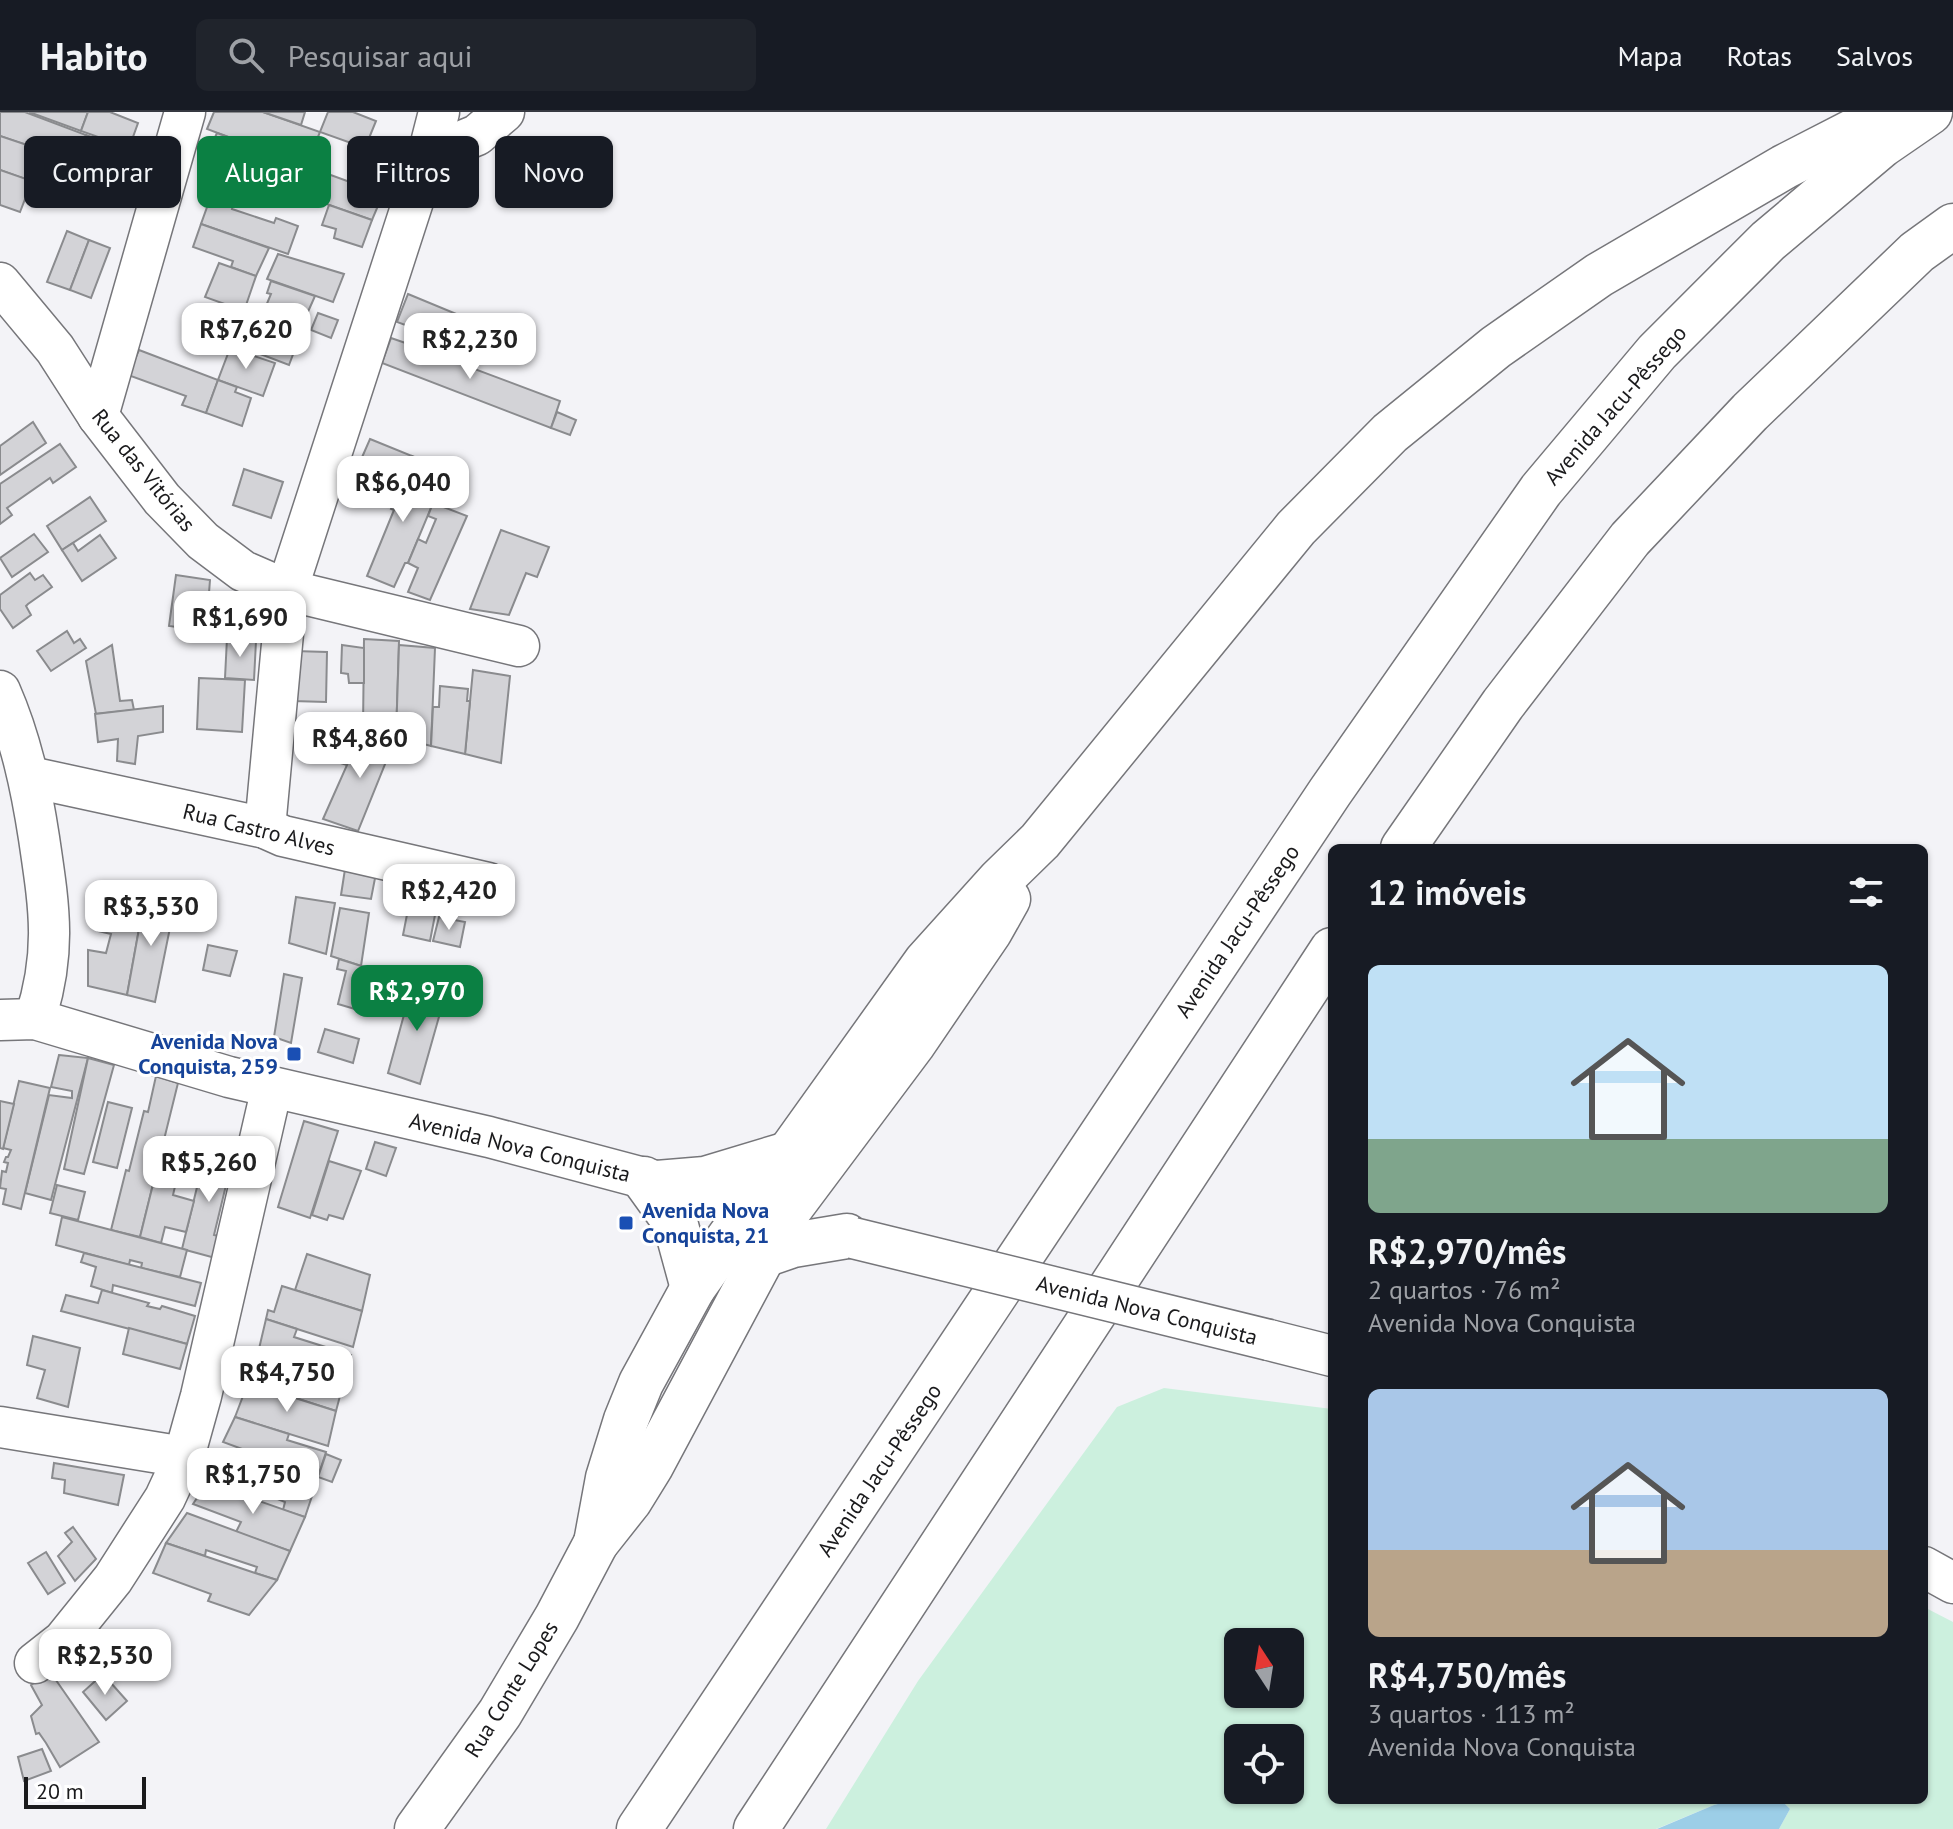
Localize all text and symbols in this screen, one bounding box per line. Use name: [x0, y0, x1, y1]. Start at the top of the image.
search box: [196, 19, 756, 91]
text: Habito: [40, 31, 148, 80]
icon: search: [224, 33, 268, 77]
text: Pesquisar aqui: [288, 36, 472, 75]
text: Mapa: [1618, 37, 1683, 74]
text: Rotas: [1727, 37, 1792, 74]
text: Salvos: [1836, 37, 1913, 74]
chip: Comprar: [24, 136, 181, 208]
chip: Alugar: [197, 136, 331, 208]
chip: Filtros: [347, 136, 479, 208]
chip: Novo: [495, 136, 613, 208]
pin: R$7,620: [172, 303, 320, 371]
text: R$7,620: [200, 312, 292, 345]
pin: R$2,230: [396, 313, 544, 381]
street label: Avenida Jacu-Pêssego: [1538, 319, 1692, 491]
text: R$2,230: [422, 322, 518, 355]
street label: Rua das Vitórias: [86, 403, 202, 537]
pin: R$6,040: [329, 456, 477, 524]
text: R$6,040: [355, 465, 451, 498]
pin: R$1,690: [166, 591, 314, 659]
text: R$1,690: [192, 600, 288, 633]
pin: R$4,860: [286, 712, 434, 780]
text: R$4,860: [312, 721, 408, 754]
street label: Rua Castro Alves: [180, 797, 338, 861]
street label: Avenida Jacu-Pêssego: [1169, 839, 1305, 1023]
pin: R$2,420: [375, 864, 523, 932]
text: 12 imóveis: [1368, 870, 1526, 914]
icon: filters: [1844, 870, 1888, 914]
text: R$2,420: [401, 873, 497, 906]
pin: R$3,530: [77, 880, 225, 948]
text: R$3,530: [103, 889, 199, 922]
pin: R$2,970: [343, 965, 491, 1033]
text: R$2,970: [369, 974, 465, 1007]
icon: home: [1556, 1017, 1700, 1161]
place label: Avenida Nova Conquista, 259: [138, 1027, 278, 1080]
marker: Avenida Nova Conquista, 259: [285, 1045, 303, 1063]
street label: Avenida Nova Conquista: [407, 1106, 633, 1188]
pin: R$5,260: [135, 1136, 283, 1204]
text: R$5,260: [161, 1145, 257, 1178]
place label: Avenida Nova Conquista, 21: [642, 1196, 769, 1249]
marker: Avenida Nova Conquista, 21: [617, 1214, 635, 1232]
text: R$2,970/mês: [1368, 1229, 1566, 1273]
street label: Avenida Nova Conquista: [1034, 1269, 1260, 1351]
text: 2 quartos · 76 m²: [1368, 1273, 1560, 1306]
text: Avenida Nova Conquista: [1368, 1306, 1636, 1339]
pin: R$4,750: [213, 1346, 361, 1414]
text: R$4,750: [239, 1355, 335, 1388]
street label: Avenida Jacu-Pêssego: [811, 1378, 947, 1562]
icon: home: [1556, 1441, 1700, 1585]
pin: R$1,750: [179, 1448, 327, 1516]
text: R$1,750: [205, 1457, 301, 1490]
street label: Rua Conte Lopes: [458, 1616, 564, 1762]
north arrow: [1224, 1628, 1304, 1708]
map controls: [1224, 1628, 1304, 1804]
pin: R$2,530: [31, 1629, 179, 1697]
text: R$2,530: [57, 1638, 153, 1671]
text: R$4,750/mês: [1368, 1653, 1566, 1697]
text: 3 quartos · 113 m²: [1368, 1697, 1575, 1730]
button: locate: [1224, 1724, 1304, 1804]
text: Avenida Nova Conquista: [1368, 1730, 1636, 1763]
scale bar: [24, 1773, 146, 1809]
text: 20 m: [36, 1777, 84, 1805]

